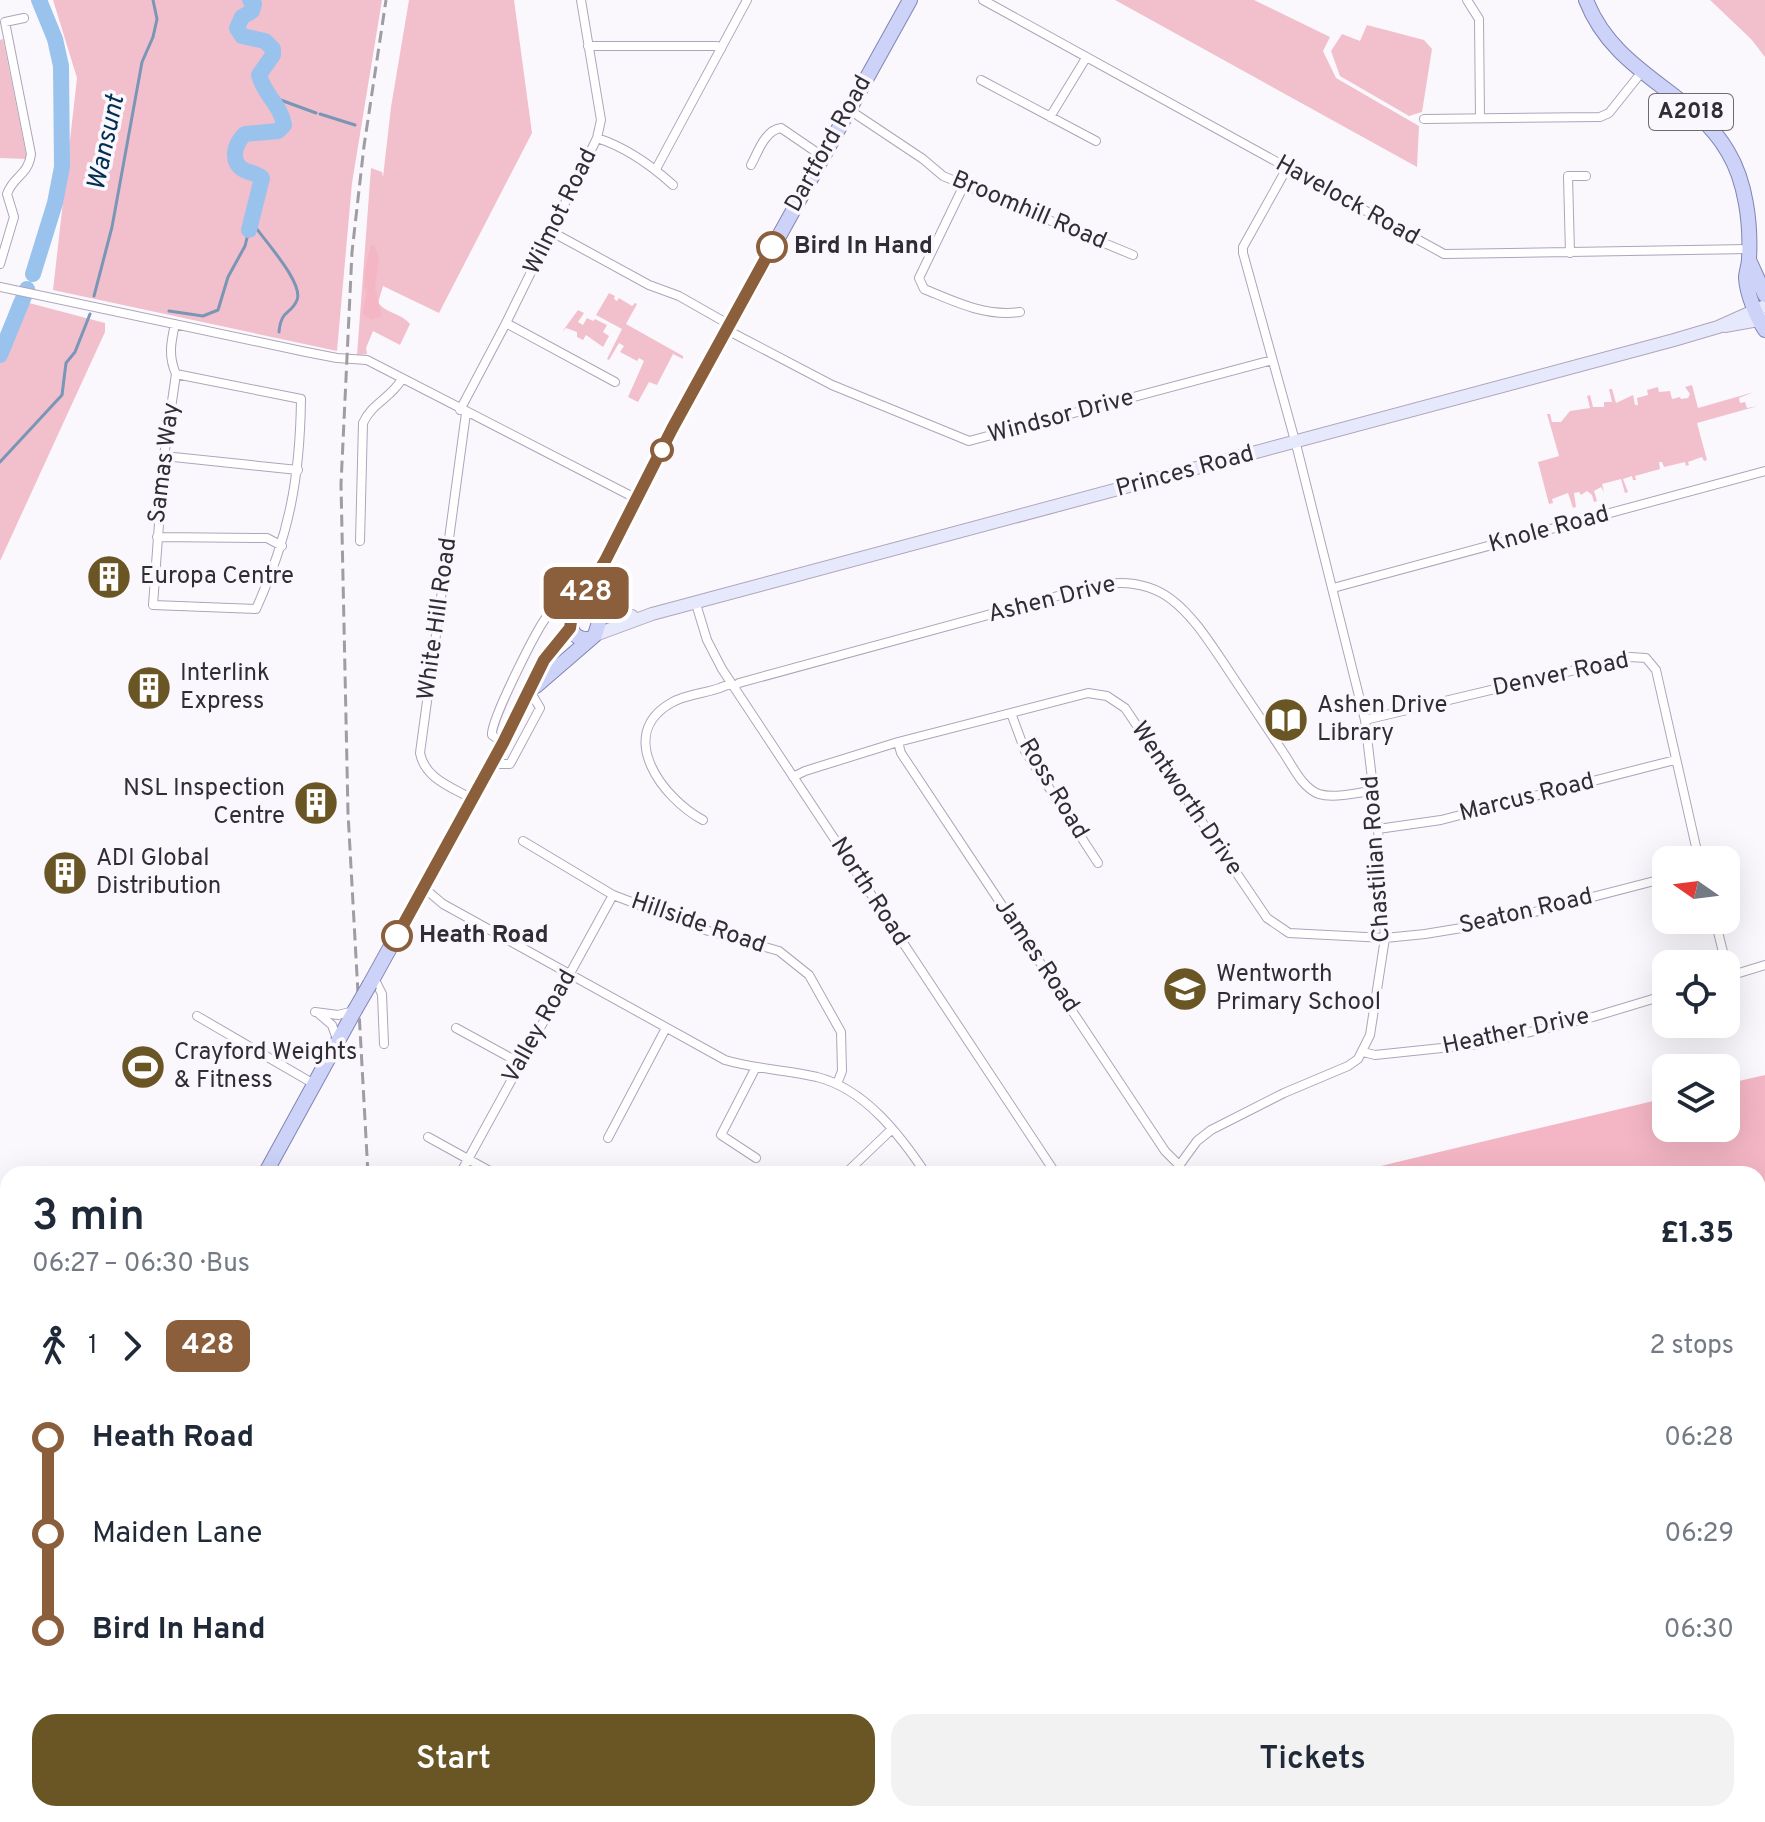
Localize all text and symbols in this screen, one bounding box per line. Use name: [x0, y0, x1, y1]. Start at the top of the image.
street label: Dartford Road: [779, 70, 879, 218]
water label: Wansunt: [81, 90, 134, 194]
road number: A2018: [1649, 94, 1733, 130]
street label: Wilmot Road: [518, 144, 604, 280]
street label: Havelock Road: [1270, 149, 1424, 253]
street label: Broomhill Road: [947, 165, 1111, 257]
marker: Bird In Hand: [757, 232, 787, 262]
place label: Bird In Hand: [794, 232, 933, 262]
street label: Windsor Drive: [985, 383, 1137, 451]
street label: Samas Way: [143, 401, 187, 525]
unlabelled marker: [651, 439, 673, 461]
street label: Princes Road: [1113, 439, 1257, 505]
street label: Knole Road: [1485, 500, 1613, 560]
street label: White Hill Road: [412, 536, 464, 702]
building icon: Europa Centre: [85, 553, 133, 601]
place label: Europa Centre: [140, 562, 294, 592]
line badge: 428: [540, 567, 632, 619]
street label: Ashen Drive: [985, 570, 1119, 630]
text: 428: [560, 575, 612, 611]
street label: Denver Road: [1490, 646, 1632, 704]
place label: Interlink Express: [180, 659, 270, 717]
building icon: Interlink Express: [125, 664, 173, 712]
place label: Ashen Drive Library: [1317, 691, 1447, 749]
library icon: Ashen Drive Library: [1262, 696, 1310, 744]
street label: Wentworth Drive: [1123, 716, 1249, 882]
street label: Ross Road: [1011, 733, 1095, 845]
street label: Marcus Road: [1456, 767, 1598, 829]
place label: NSL Inspection Centre: [123, 774, 285, 832]
street label: Chastilian Road: [1356, 774, 1398, 944]
building icon: NSL Inspection Centre: [292, 779, 340, 827]
street label: North Road: [823, 832, 915, 952]
place label: ADI Global Distribution: [96, 844, 221, 902]
north arrow: [1652, 846, 1740, 934]
map controls: [1652, 846, 1740, 1142]
building icon: ADI Global Distribution: [41, 849, 89, 897]
street label: Seaton Road: [1456, 882, 1596, 942]
street label: Hillside Road: [627, 887, 769, 961]
street label: James Road: [987, 893, 1085, 1019]
marker: Heath Road: [382, 921, 412, 951]
place label: Heath Road: [419, 921, 549, 951]
button: locate: [1652, 950, 1740, 1038]
place label: Wentworth Primary School: [1216, 960, 1381, 1018]
street label: Valley Road: [496, 965, 584, 1089]
school or university icon: Wentworth Primary School: [1161, 965, 1209, 1013]
street label: Heather Drive: [1440, 1002, 1592, 1062]
place label: Crayford Weights & Fitness: [174, 1038, 357, 1096]
sports icon: Crayford Weights & Fitness: [119, 1043, 167, 1091]
button: layers: [1652, 1054, 1740, 1142]
text: 3 min: [32, 1190, 145, 1246]
text: £1.35: [1660, 1216, 1734, 1253]
text: 06:27 – 06:30 · Bus: [32, 1248, 250, 1281]
icon: walk: [32, 1324, 76, 1368]
icon: forward: [110, 1324, 154, 1368]
text: 428: [182, 1328, 234, 1364]
text: 1: [88, 1330, 98, 1363]
text: 2 stops: [1649, 1330, 1734, 1363]
text: Heath Road: [92, 1420, 254, 1457]
text: 06:28: [1664, 1422, 1734, 1455]
text: Maiden Lane: [92, 1516, 262, 1553]
text: 06:29: [1665, 1518, 1734, 1551]
text: Bird In Hand: [92, 1612, 266, 1649]
text: 06:30: [1664, 1614, 1734, 1647]
button: Start: [32, 1714, 875, 1806]
button: Tickets: [891, 1714, 1734, 1806]

